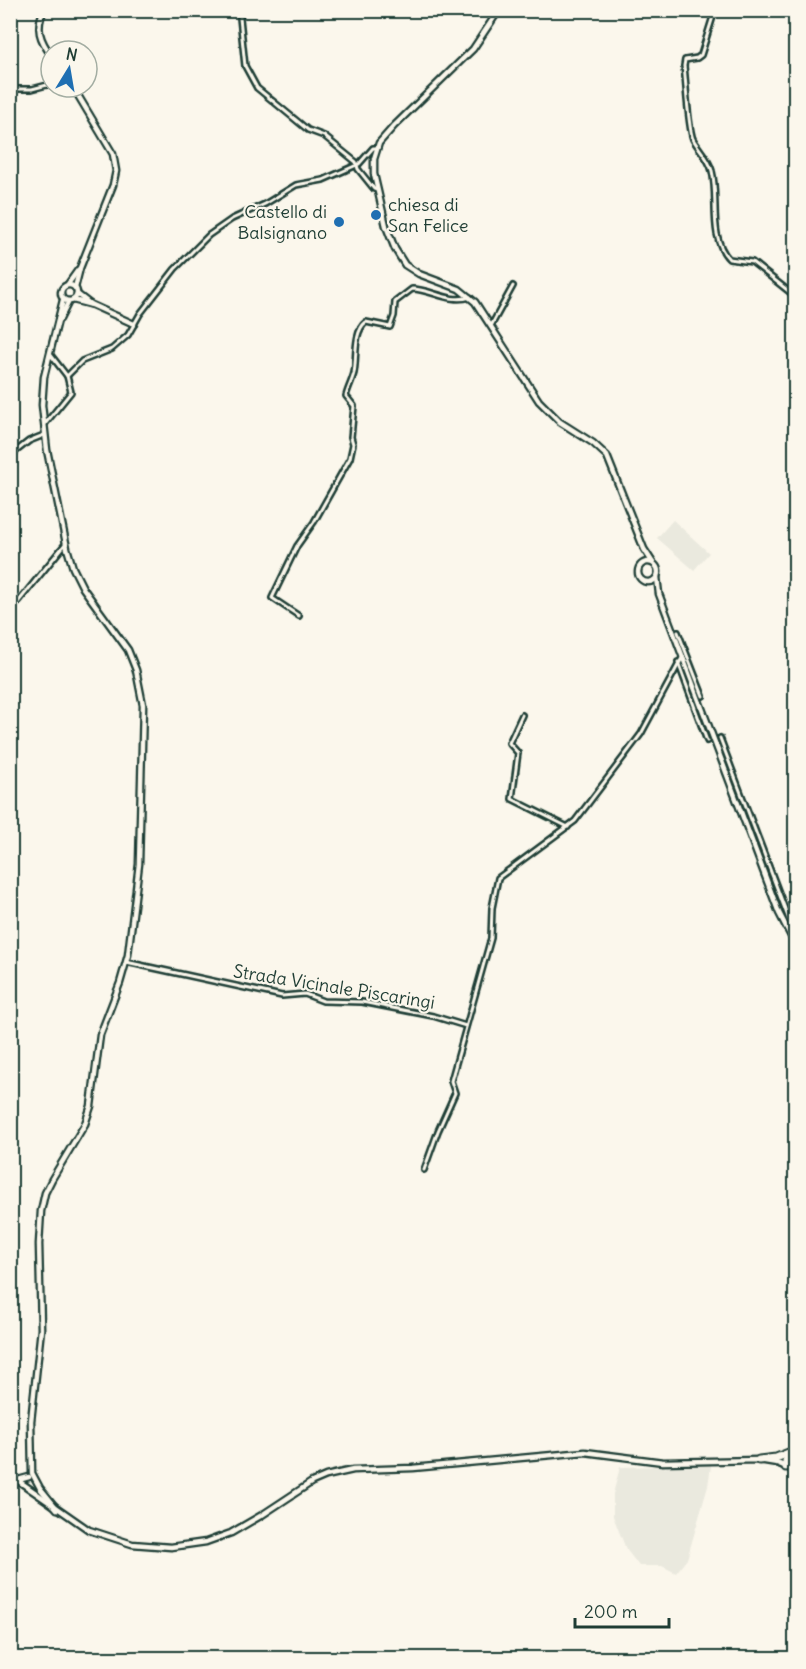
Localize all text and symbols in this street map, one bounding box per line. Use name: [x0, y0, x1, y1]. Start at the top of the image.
north arrow: [39, 39, 99, 99]
text: N: [65, 43, 79, 65]
place label: chiesa di San Felice: [388, 193, 469, 237]
place label: Castello di Balsignano: [237, 200, 327, 244]
marker: chiesa di San Felice: [369, 208, 383, 222]
marker: Castello di Balsignano: [332, 215, 346, 229]
street label: Strada Vicinale Piscaringi: [232, 959, 436, 1014]
scale bar: [575, 1591, 670, 1629]
text: 200 m: [584, 1600, 638, 1623]

